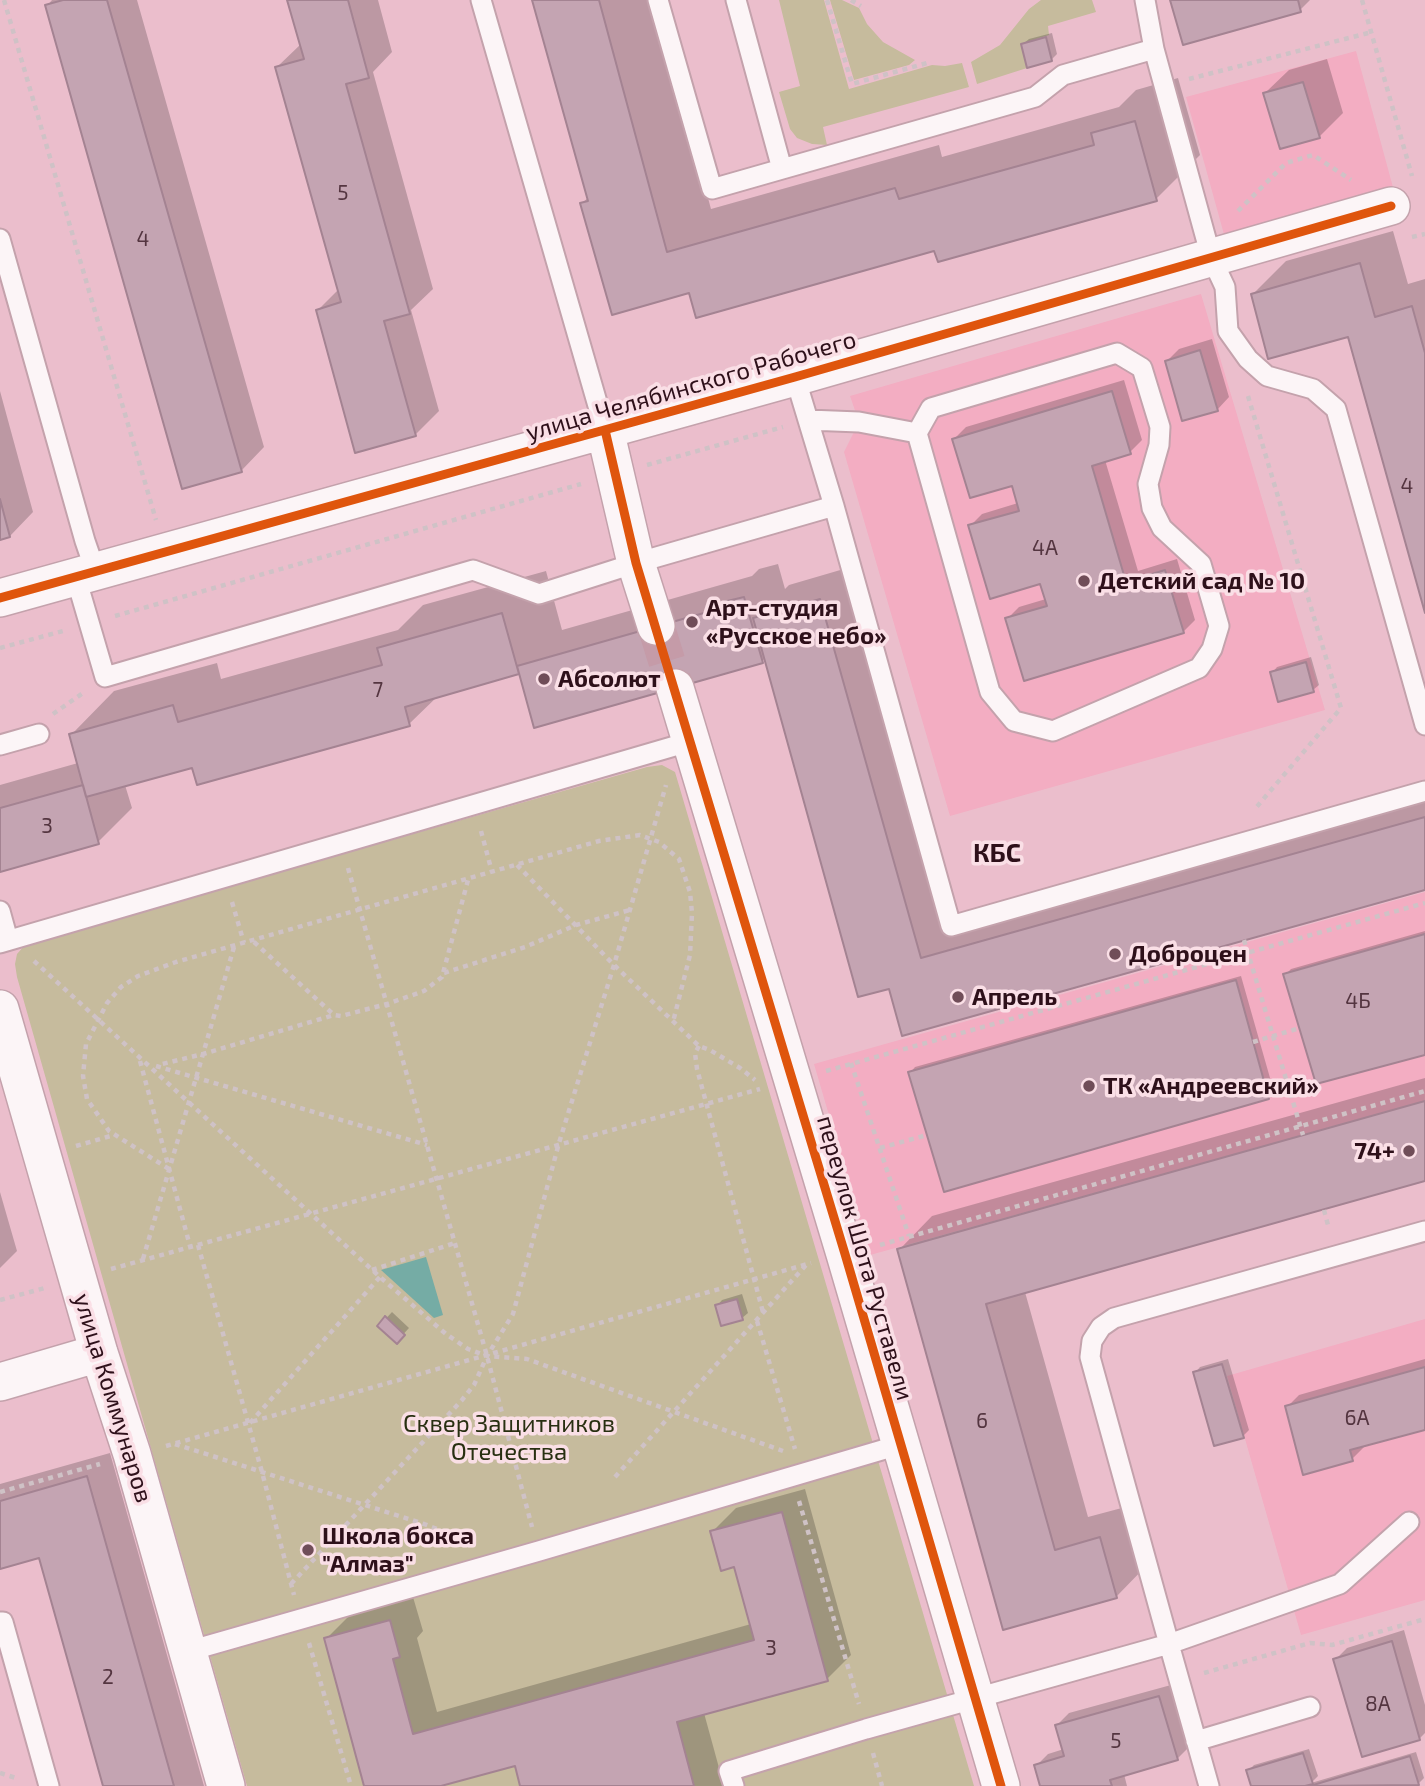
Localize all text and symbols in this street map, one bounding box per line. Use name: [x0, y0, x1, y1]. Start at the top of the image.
house number: 5: [337, 180, 349, 206]
house number: 4: [137, 226, 149, 252]
street label: улица Челябинского Рабочего: [523, 325, 859, 447]
house number: 4: [1401, 473, 1413, 499]
house number: 4А: [1032, 535, 1058, 561]
place label: Детский сад № 10: [1098, 567, 1305, 595]
marker: Детский сад № 10: [1076, 573, 1092, 589]
place label: Арт-студия «Русское небо»: [706, 594, 887, 650]
marker: Арт-студия «Русское небо»: [684, 614, 700, 630]
place label: Абсолют: [558, 665, 661, 693]
marker: Абсолют: [536, 671, 552, 687]
house number: 7: [373, 677, 383, 703]
house number: 3: [41, 813, 53, 839]
district label: КБС: [973, 837, 1021, 869]
place label: Доброцен: [1129, 940, 1247, 968]
marker: Доброцен: [1107, 946, 1123, 962]
place label: Апрель: [972, 983, 1057, 1011]
house number: 4Б: [1345, 988, 1371, 1014]
marker: Апрель: [950, 989, 966, 1005]
place label: ТК «Андреевский»: [1103, 1072, 1319, 1100]
marker: ТК «Андреевский»: [1081, 1078, 1097, 1094]
street label: переулок Шота Руставели: [811, 1112, 919, 1404]
place label: 74+: [1354, 1137, 1395, 1165]
marker: 74+: [1401, 1143, 1417, 1159]
street label: улица Коммунаров: [67, 1290, 159, 1506]
house number: 6А: [1344, 1405, 1370, 1431]
house number: 6: [976, 1408, 988, 1434]
park label: Сквер Защитников Отечества: [403, 1410, 615, 1466]
place label: Школа бокса "Алмаз": [322, 1522, 474, 1578]
marker: Школа бокса "Алмаз": [300, 1542, 316, 1558]
house number: 3: [765, 1635, 777, 1661]
house number: 2: [102, 1664, 114, 1690]
house number: 8А: [1365, 1691, 1391, 1717]
house number: 5: [1110, 1728, 1122, 1754]

